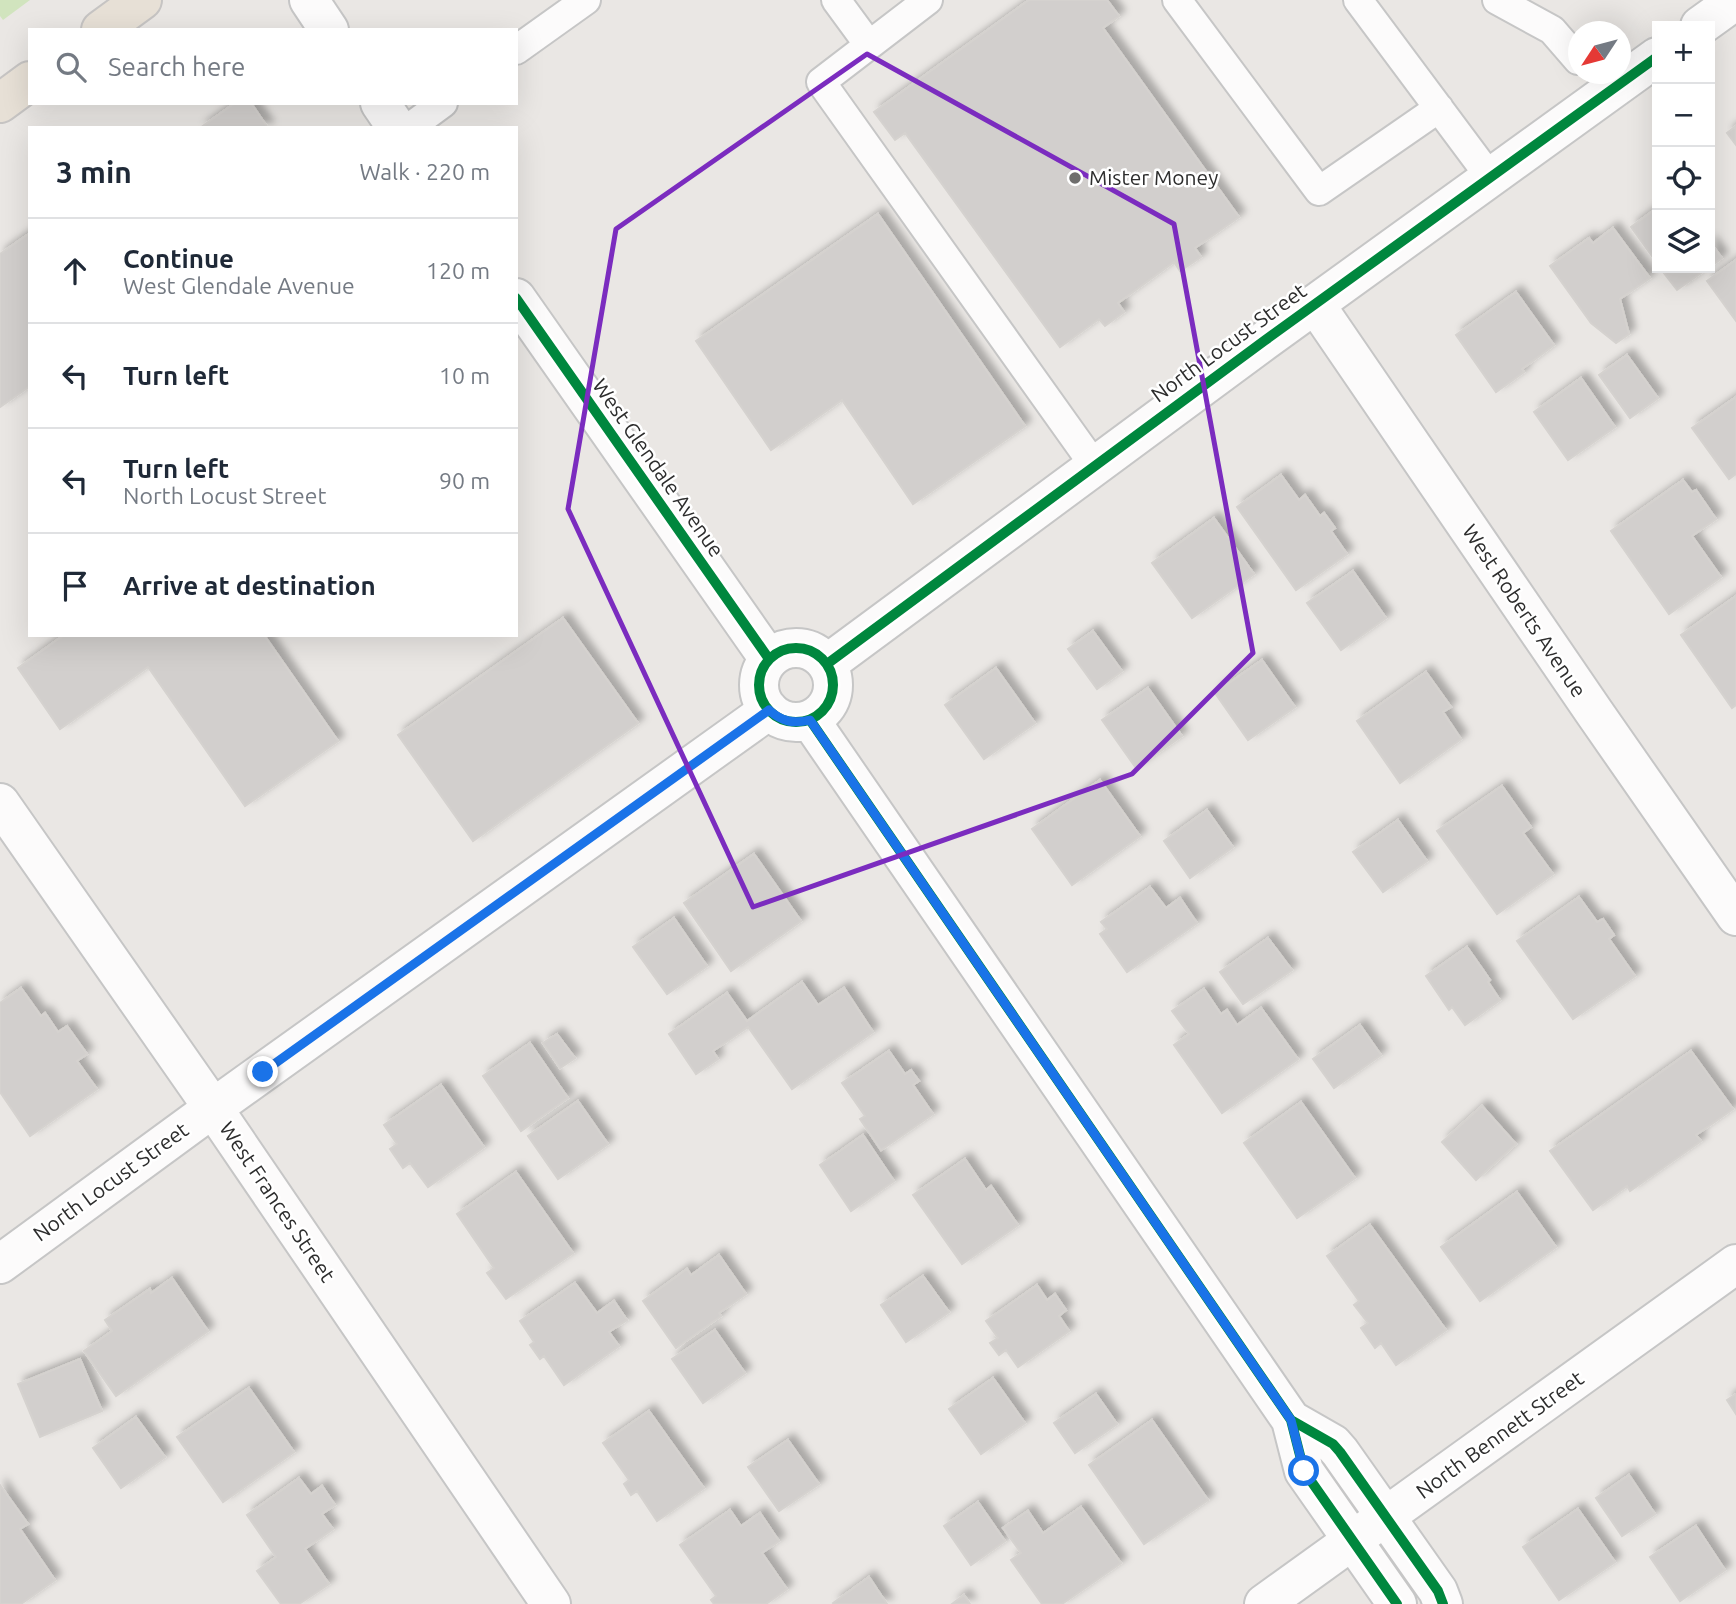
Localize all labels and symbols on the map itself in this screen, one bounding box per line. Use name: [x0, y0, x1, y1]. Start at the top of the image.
north arrow: [1568, 21, 1631, 84]
place label: Mister Money: [1089, 165, 1218, 189]
marker: Mister Money: [1067, 170, 1083, 186]
street label: North Locust Street: [1146, 278, 1311, 407]
street label: West Glendale Avenue: [588, 374, 729, 561]
street label: West Roberts Avenue: [1458, 520, 1592, 701]
route end: [247, 1056, 278, 1087]
street label: North Locust Street: [28, 1117, 193, 1246]
street label: West Frances Street: [215, 1117, 340, 1286]
street label: North Bennett Street: [1411, 1365, 1588, 1503]
route start: [1288, 1455, 1319, 1486]

